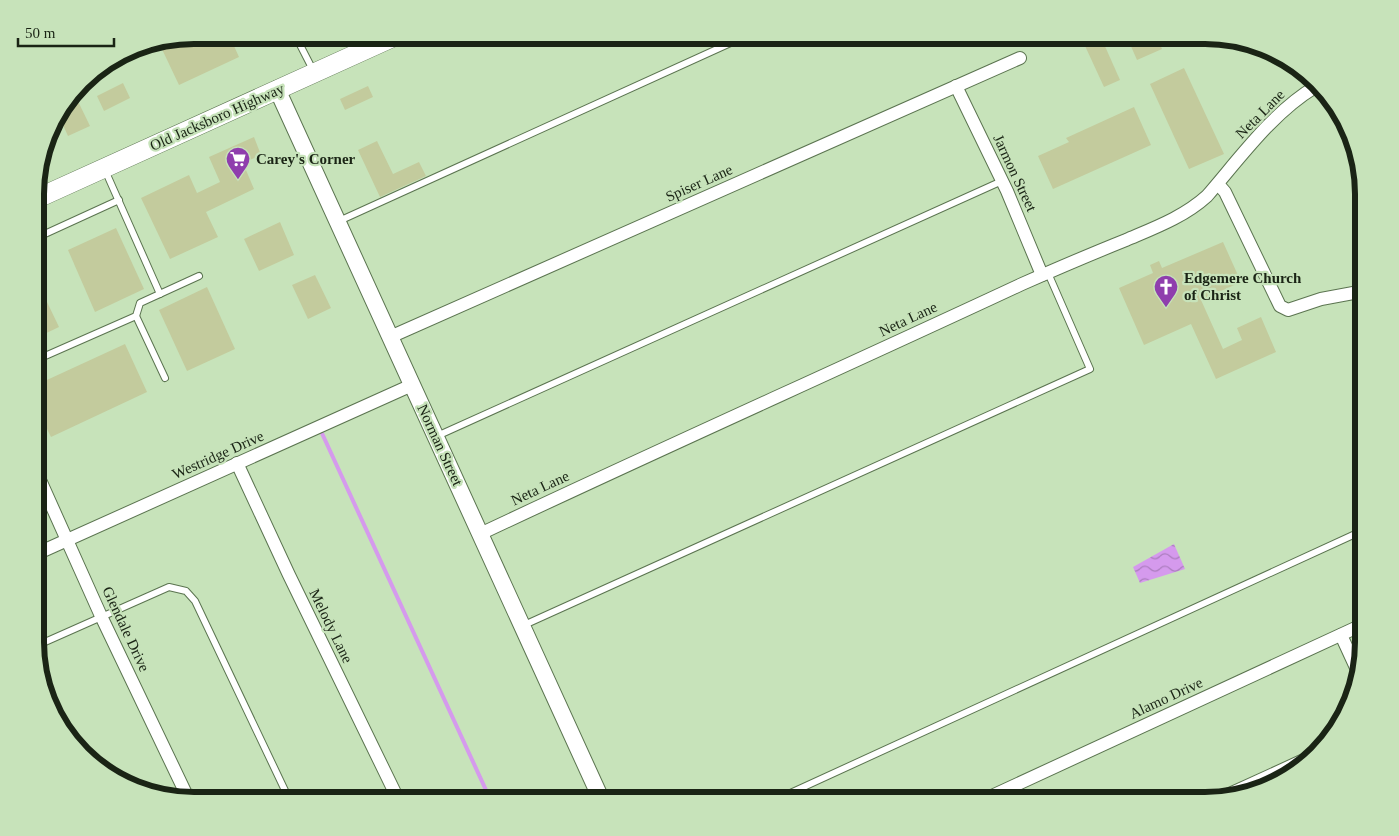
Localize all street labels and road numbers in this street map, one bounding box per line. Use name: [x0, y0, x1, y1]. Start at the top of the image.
street label: Old Jacksboro Highway: [148, 80, 287, 154]
street label: Neta Lane: [1232, 86, 1288, 142]
street label: Jarmon Street: [990, 132, 1040, 215]
street label: Spiser Lane: [663, 161, 735, 205]
street label: Neta Lane: [877, 298, 940, 339]
street label: Norman Street: [414, 402, 466, 489]
street label: Westridge Drive: [170, 428, 266, 482]
street label: Neta Lane: [509, 467, 572, 508]
street label: Glendale Drive: [99, 584, 153, 674]
street label: Melody Lane: [306, 586, 356, 666]
street label: Alamo Drive: [1127, 674, 1205, 722]

